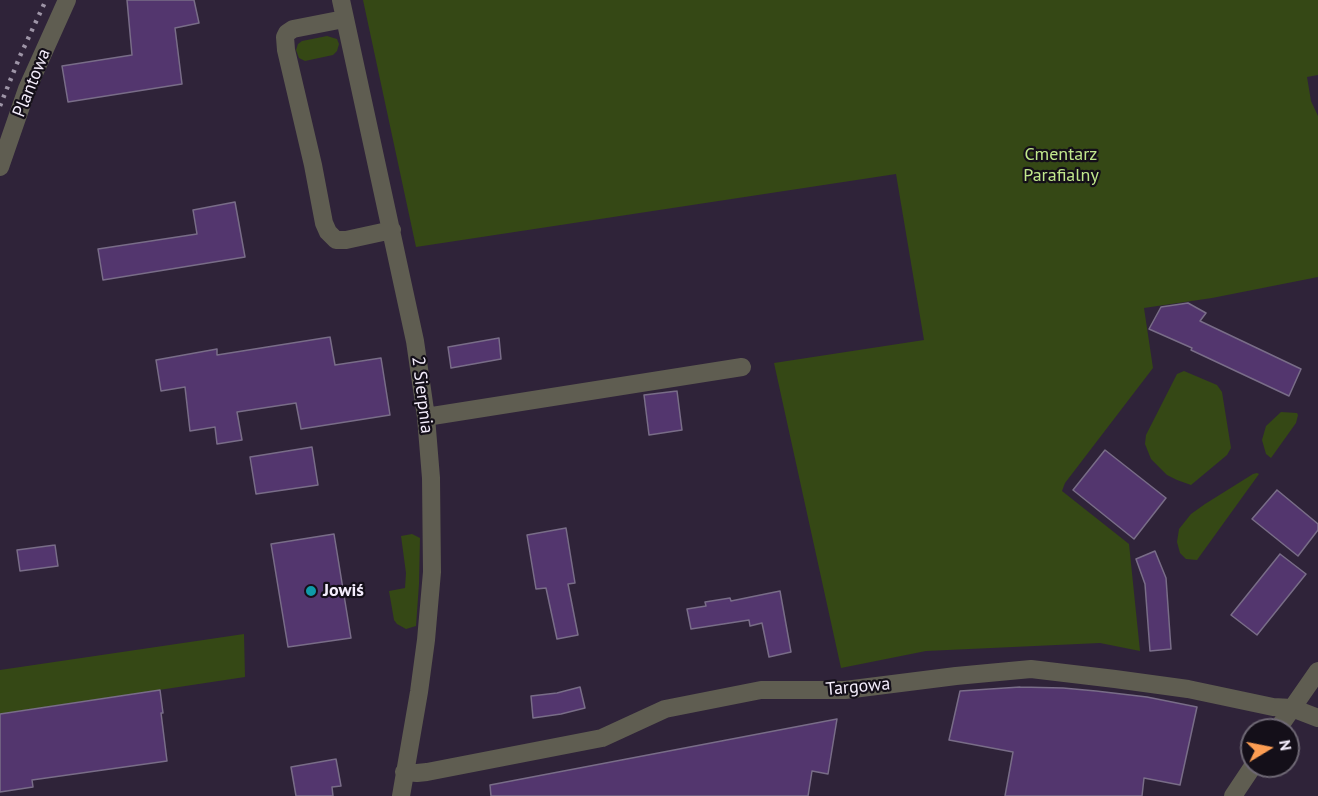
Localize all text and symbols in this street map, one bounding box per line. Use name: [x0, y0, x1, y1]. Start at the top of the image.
street label: Plantowa: [9, 46, 55, 120]
park label: Cmentarz Parafialny: [1023, 144, 1099, 186]
street label: 2 Sierpnia: [407, 355, 437, 435]
place label: Jowiś: [323, 580, 364, 602]
marker: Jowiś: [304, 584, 318, 598]
street label: Targowa: [825, 673, 891, 701]
north arrow: [1240, 718, 1300, 778]
text: N: [1275, 738, 1297, 752]

